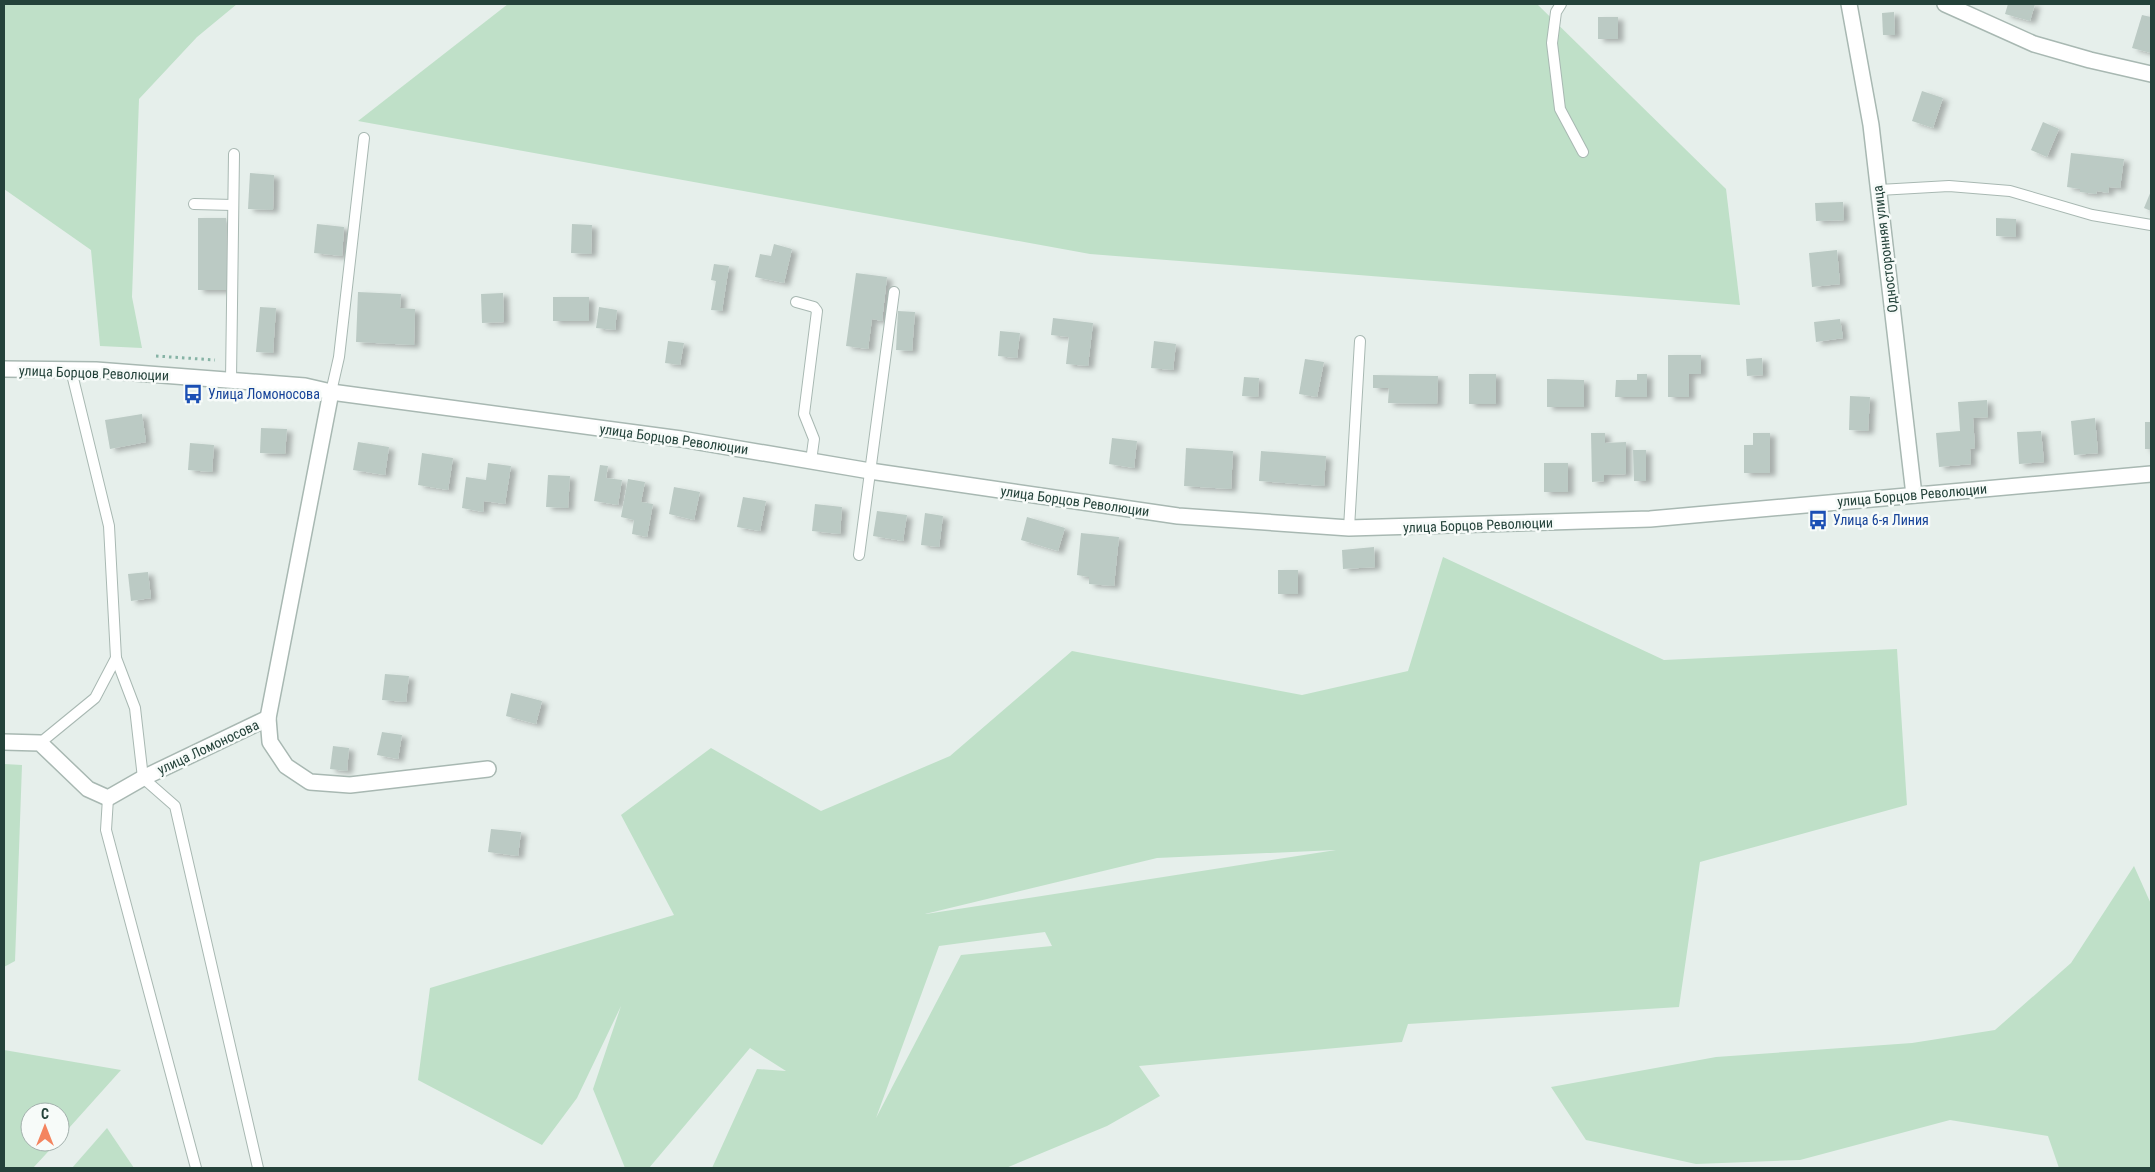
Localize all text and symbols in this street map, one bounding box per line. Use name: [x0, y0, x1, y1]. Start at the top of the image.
street label: Односторонняя улица: [1869, 184, 1901, 314]
street label: улица Борцов Революции: [19, 362, 169, 384]
bus stop icon: Улица Ломоносова: [182, 383, 204, 405]
place label: Улица Ломоносова: [208, 386, 320, 402]
street label: улица Борцов Революции: [599, 421, 749, 457]
street label: улица Борцов Революции: [1837, 480, 1987, 510]
street label: улица Борцов Революции: [1000, 483, 1150, 519]
bus stop icon: Улица 6-я Линия: [1807, 509, 1829, 531]
place label: Улица 6-я Линия: [1833, 512, 1929, 528]
street label: улица Борцов Революции: [1403, 514, 1553, 536]
street label: улица Ломоносова: [155, 716, 261, 778]
north arrow: [20, 1102, 70, 1152]
text: С: [41, 1106, 49, 1122]

